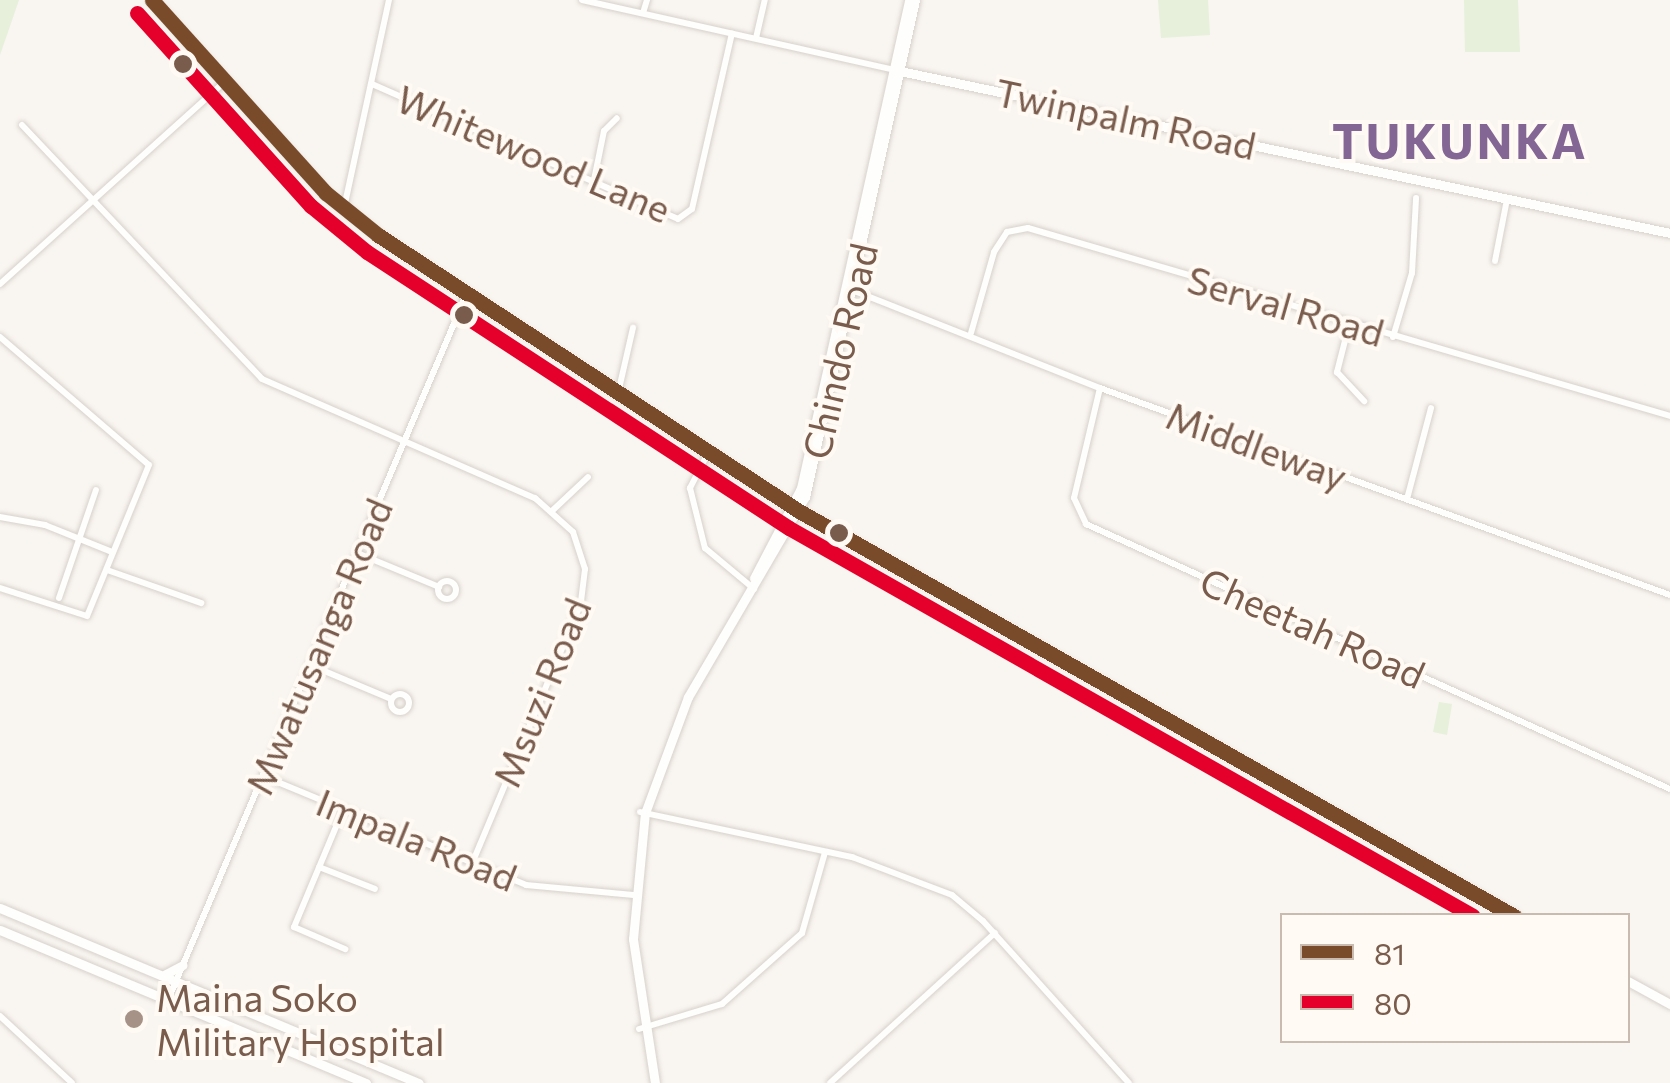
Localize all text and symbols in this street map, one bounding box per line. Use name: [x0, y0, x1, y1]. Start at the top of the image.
unlabelled marker: [173, 54, 193, 74]
street label: Twinpalm Road: [992, 68, 1260, 168]
street label: Whitewood Lane: [390, 75, 678, 231]
district label: TUKUNKA: [1332, 111, 1588, 169]
street label: Chindo Road: [792, 239, 886, 463]
street label: Serval Road: [1183, 255, 1389, 355]
unlabelled marker: [454, 305, 474, 325]
street label: Middleway: [1161, 391, 1353, 499]
street label: Mwatusanga Road: [235, 491, 401, 801]
unlabelled marker: [829, 523, 849, 543]
street label: Cheetah Road: [1194, 557, 1432, 697]
street label: Msuzi Road: [482, 591, 600, 793]
street label: Impala Road: [310, 778, 524, 900]
legend: [1280, 913, 1630, 1043]
text: 81: [1374, 934, 1405, 971]
place label: Maina Soko Military Hospital: [156, 974, 445, 1064]
text: 80: [1374, 984, 1412, 1021]
marker: Maina Soko Military Hospital: [121, 1006, 147, 1032]

